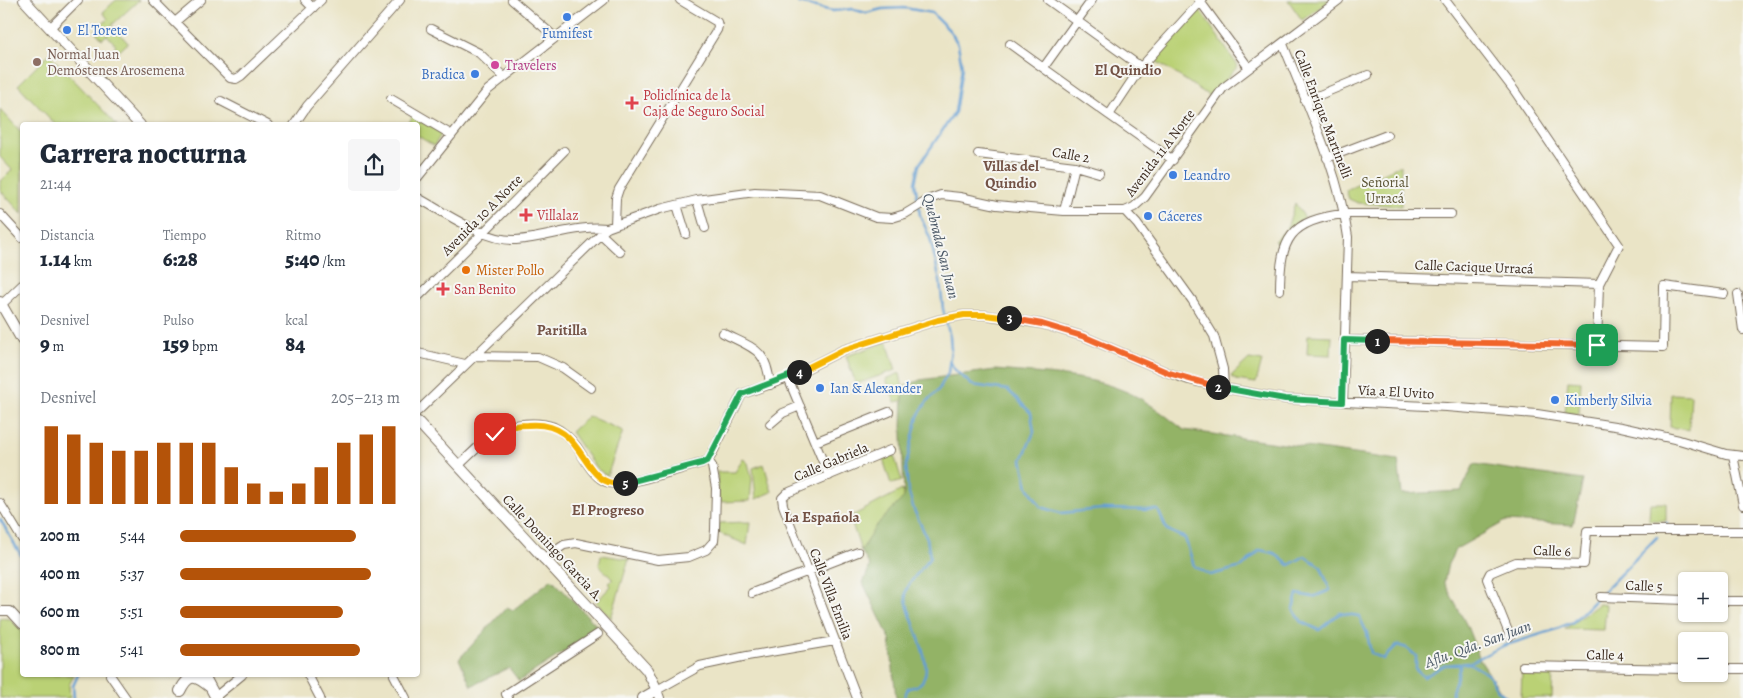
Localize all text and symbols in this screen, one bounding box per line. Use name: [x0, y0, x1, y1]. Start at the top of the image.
marker: Fumifest: [561, 11, 573, 23]
place label: El Torete: [77, 21, 128, 40]
marker: El Torete: [61, 24, 73, 36]
place label: Fumifest: [541, 24, 593, 43]
place label: Normal Juan Demóstenes Arosemena: [47, 45, 185, 80]
street label: Calle Enrique Martinelli: [1290, 47, 1356, 181]
marker: Normal Juan Demóstenes Arosemena: [31, 56, 43, 68]
place label: Travelers: [505, 56, 557, 75]
marker: Travelers: [489, 59, 501, 71]
district label: El Quindio: [1095, 60, 1162, 80]
place label: Bradica: [421, 65, 465, 84]
marker: Bradica: [469, 68, 481, 80]
place label: Policlínica de la Caja de Seguro Social: [643, 86, 765, 121]
marker: Policlínica de la Caja de Seguro Social: [625, 96, 639, 110]
street label: Avenida 11 A Norte: [1120, 105, 1199, 201]
text: Carrera nocturna: [40, 135, 247, 173]
button: share: [348, 139, 400, 191]
street label: Calle 2: [1051, 142, 1092, 168]
district label: Villas del Quindio: [982, 156, 1039, 193]
place label: Leandro: [1183, 166, 1230, 185]
marker: Leandro: [1167, 169, 1179, 181]
street label: Avenida 10 A Norte: [437, 170, 527, 260]
text: 21:44: [40, 173, 71, 195]
park label: Señorial Urracá: [1361, 173, 1409, 208]
water label: Quebrada San Juan: [918, 191, 964, 301]
place label: Villalaz: [536, 206, 579, 225]
place label: Cáceres: [1158, 207, 1202, 226]
marker: Villalaz: [519, 208, 533, 222]
marker: Cáceres: [1142, 210, 1154, 222]
text: Distancia: [40, 226, 95, 245]
text: Tiempo: [163, 226, 206, 245]
text: Ritmo: [285, 226, 321, 245]
text: 1.14: [40, 245, 71, 273]
text: 6:28: [163, 245, 198, 273]
text: 5:40: [285, 245, 320, 273]
text: km: [71, 252, 92, 271]
text: /km: [320, 252, 346, 271]
street label: Calle Cacique Urracá: [1414, 255, 1534, 279]
place label: Mister Pollo: [476, 261, 544, 280]
marker: Mister Pollo: [460, 264, 472, 276]
place label: San Benito: [454, 280, 516, 299]
marker: San Benito: [436, 282, 450, 296]
pin: 3: [996, 306, 1022, 330]
text: 3: [1006, 309, 1013, 328]
text: Desnivel: [40, 311, 89, 330]
text: Pulso: [163, 311, 194, 330]
text: kcal: [285, 311, 308, 330]
district label: Paritilla: [537, 320, 588, 340]
pin: [1576, 324, 1618, 366]
pin: 1: [1364, 328, 1390, 354]
text: 9: [40, 330, 50, 358]
text: 159: [163, 330, 189, 358]
text: 84: [285, 330, 305, 358]
icon: arrive: [1583, 331, 1611, 359]
text: 1: [1375, 332, 1380, 351]
text: m: [50, 337, 64, 356]
text: bpm: [189, 337, 218, 356]
pin: 4: [786, 360, 812, 384]
text: 4: [796, 363, 803, 382]
pin: 2: [1206, 374, 1230, 400]
text: 2: [1215, 378, 1222, 397]
place label: Ian & Alexander: [830, 379, 922, 398]
street label: Vía a El Uvito: [1356, 380, 1435, 403]
marker: Ian & Alexander: [814, 382, 826, 394]
text: Desnivel: [40, 387, 96, 409]
text: 205–213 m: [331, 387, 400, 409]
place label: Kimberly Silvia: [1565, 391, 1652, 410]
marker: Kimberly Silvia: [1549, 394, 1561, 406]
pin: [474, 413, 516, 455]
icon: check: [481, 420, 509, 448]
street label: Calle Gabriela: [791, 438, 872, 486]
pin: 5: [612, 470, 638, 496]
text: 5: [623, 474, 628, 493]
street label: Calle Domingo Garcia A.: [498, 490, 608, 606]
district label: El Progreso: [572, 500, 644, 520]
district label: La Española: [784, 507, 861, 527]
text: 200 m: [40, 525, 80, 547]
text: 5:44: [120, 525, 145, 547]
street label: Calle 6: [1533, 541, 1571, 561]
street label: Calle Villa Emilia: [805, 546, 857, 643]
text: 400 m: [40, 563, 80, 585]
text: 5:37: [120, 563, 144, 585]
map controls: [1678, 572, 1728, 682]
button: +: [1678, 572, 1728, 622]
street label: Calle 5: [1625, 576, 1663, 596]
text: 600 m: [40, 601, 80, 623]
text: 5:51: [120, 601, 143, 623]
water label: Aflu. Qda. San Juan: [1421, 616, 1534, 673]
button: −: [1678, 632, 1728, 682]
text: 800 m: [40, 639, 80, 661]
text: 5:41: [120, 639, 143, 661]
street label: Calle 4: [1586, 645, 1624, 665]

